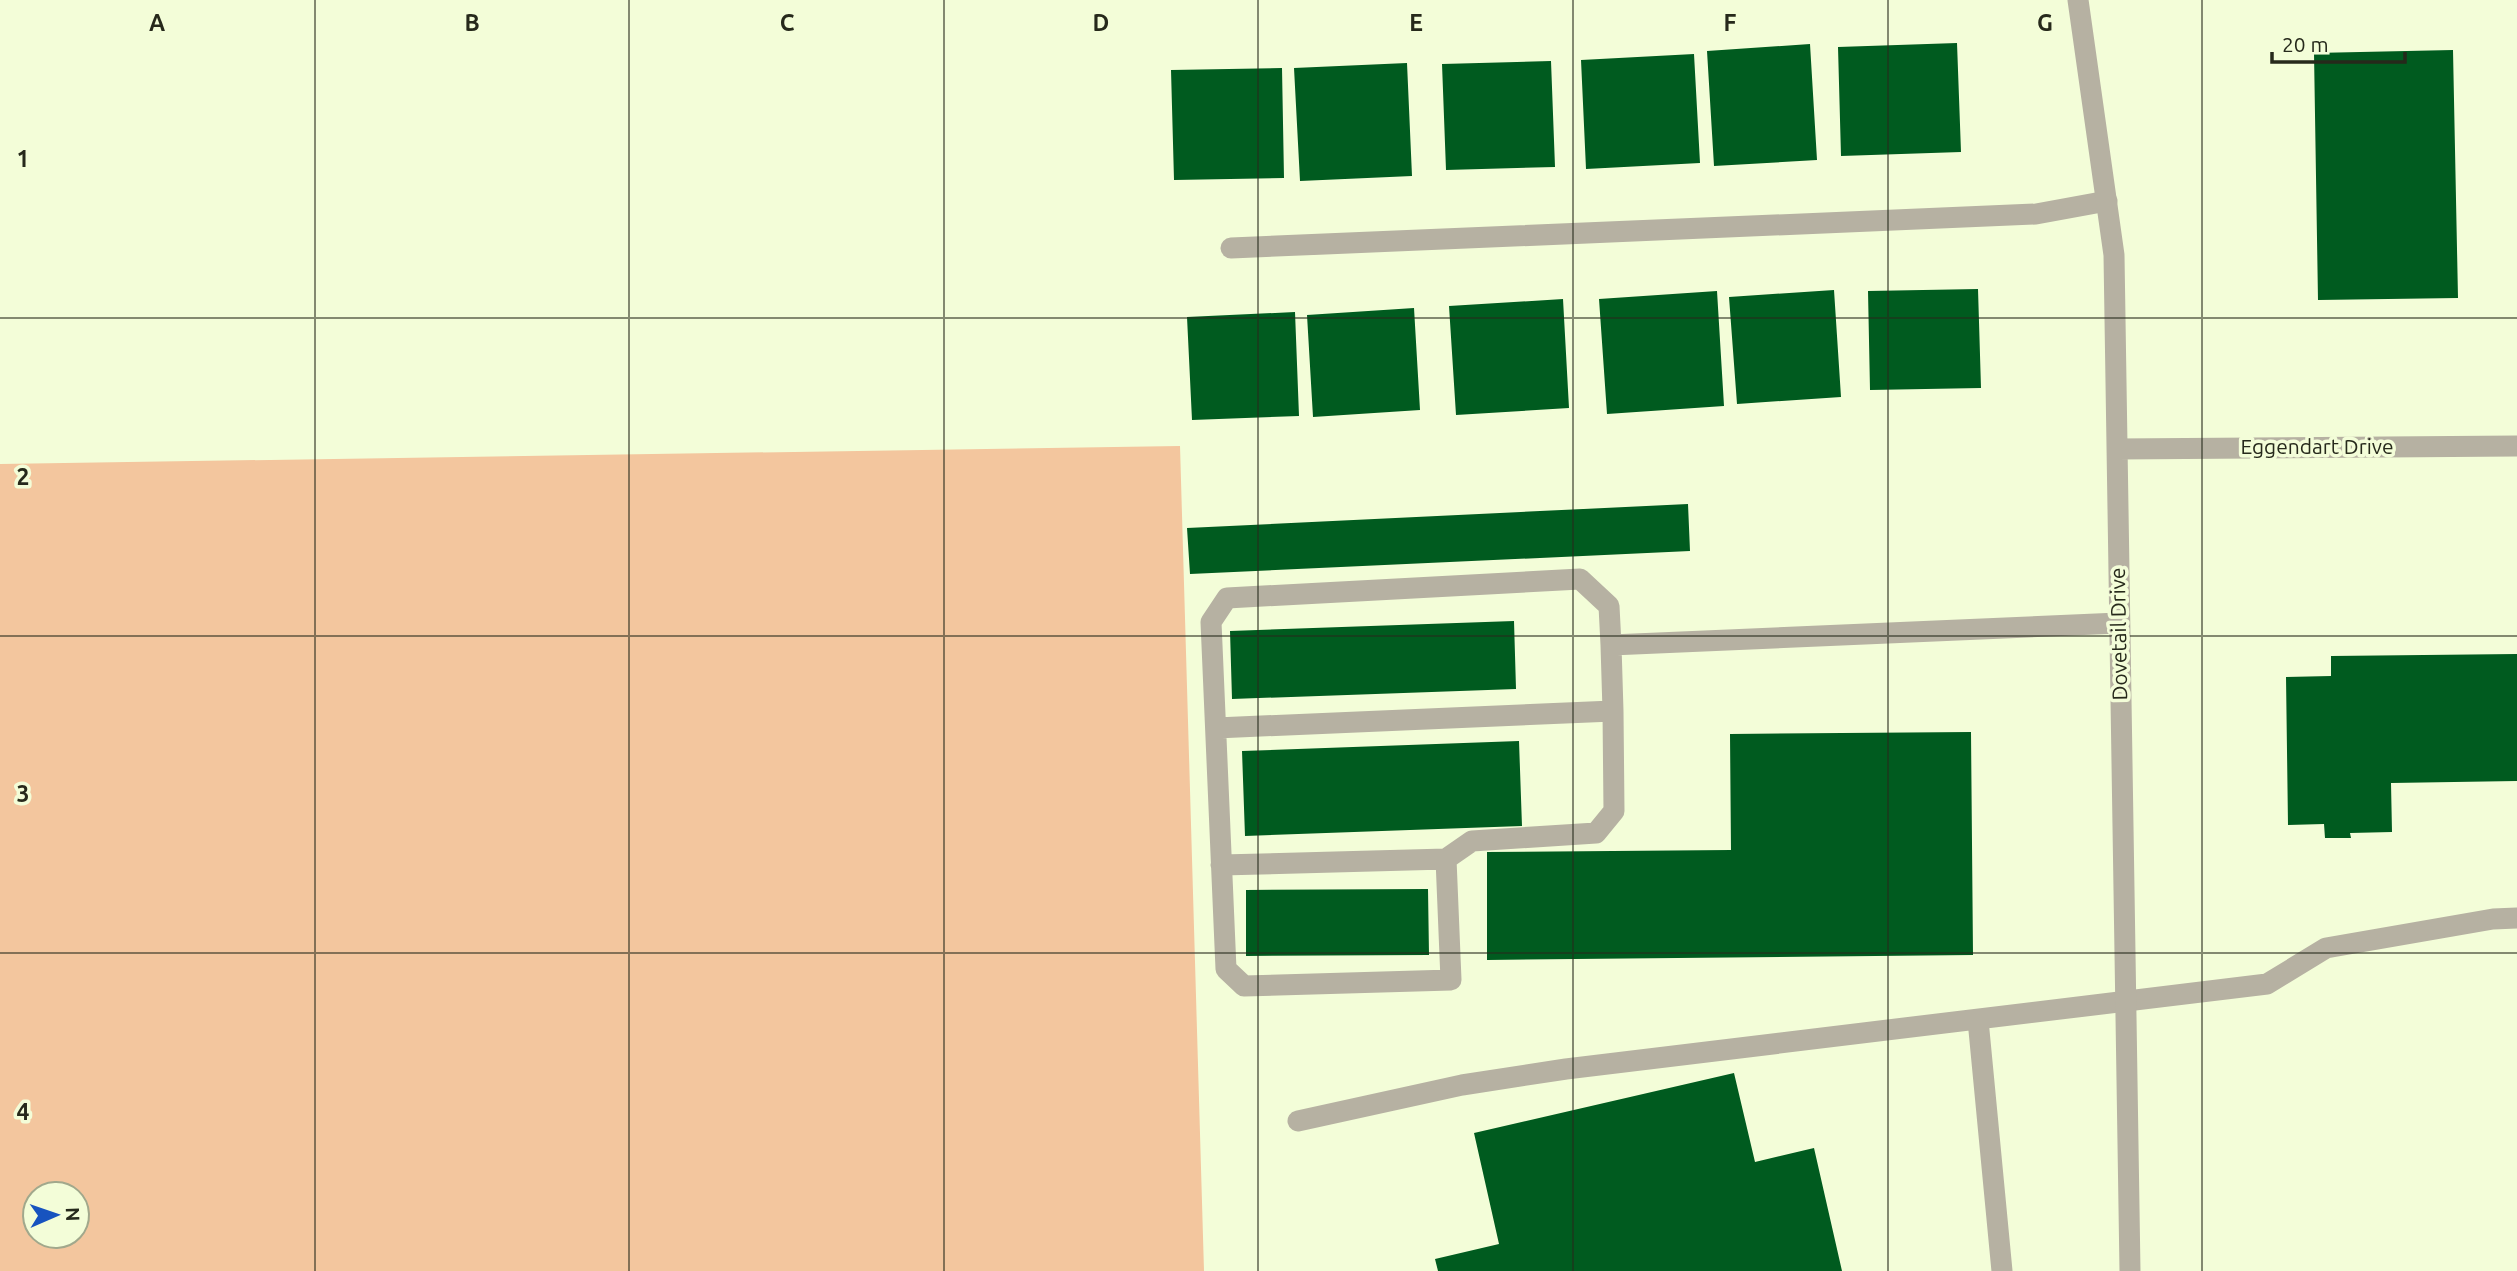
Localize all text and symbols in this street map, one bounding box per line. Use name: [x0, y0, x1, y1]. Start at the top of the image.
text: A: [149, 10, 165, 35]
text: B: [464, 10, 480, 35]
text: C: [780, 10, 795, 35]
text: D: [1093, 10, 1109, 35]
text: E: [1409, 10, 1423, 35]
text: F: [1724, 10, 1737, 35]
text: G: [2037, 10, 2053, 35]
scale bar: [2272, 21, 2405, 65]
text: 20 m: [2282, 32, 2329, 56]
text: 1: [17, 146, 29, 171]
street label: Eggendart Drive: [2240, 434, 2394, 458]
text: 2: [17, 464, 29, 489]
street label: Dovetail Drive: [2105, 567, 2131, 701]
text: 3: [17, 781, 29, 806]
text: 4: [17, 1099, 30, 1124]
north arrow: [21, 1180, 91, 1250]
text: N: [62, 1207, 84, 1222]

